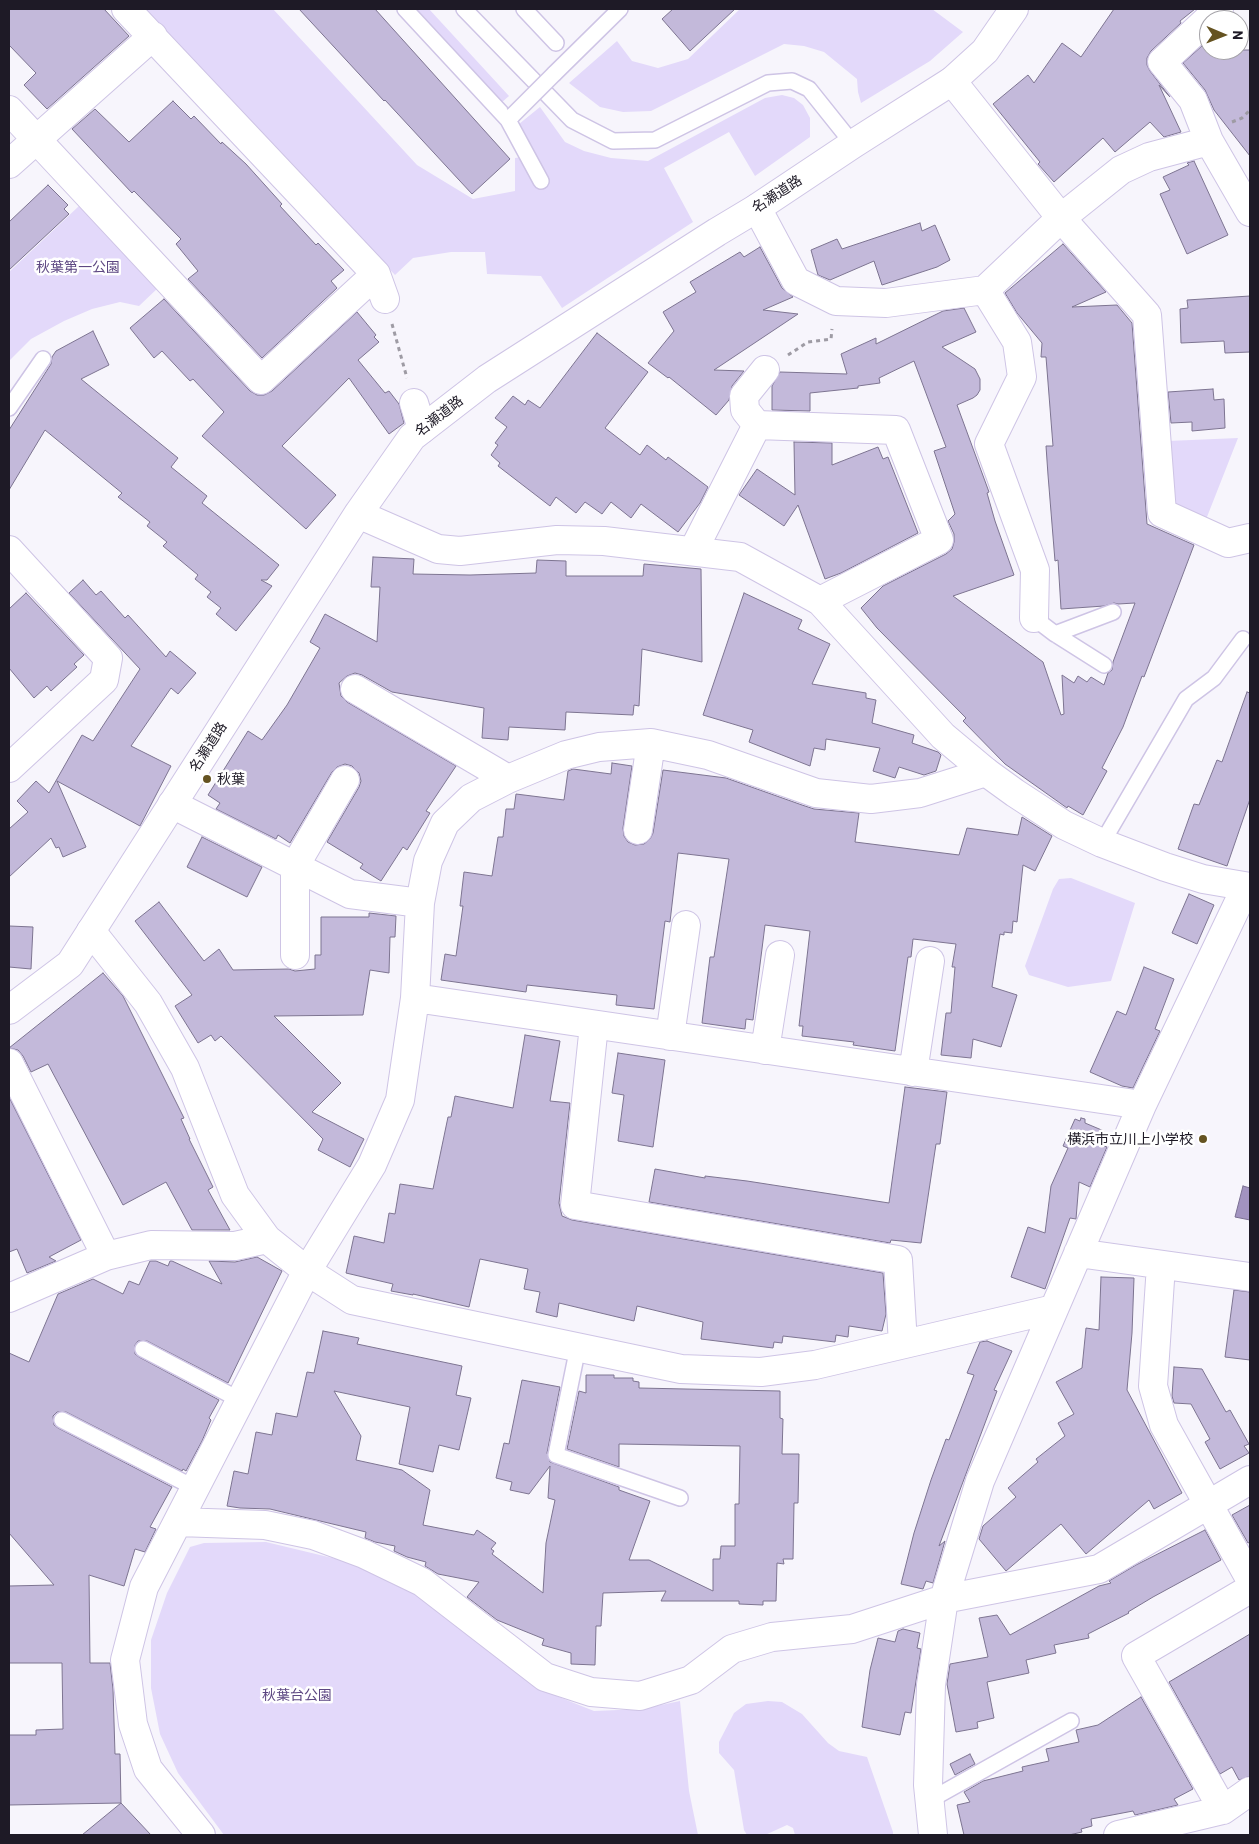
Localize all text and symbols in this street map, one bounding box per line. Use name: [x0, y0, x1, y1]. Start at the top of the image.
north arrow: [1199, 10, 1249, 60]
text: N: [1230, 30, 1247, 40]
street label: 名瀬道路: [749, 172, 805, 216]
park label: 秋葉第一公園: [36, 259, 120, 275]
street label: 名瀬道路: [412, 392, 466, 440]
street label: 名瀬道路: [186, 719, 230, 775]
place label: 秋葉: [217, 771, 245, 787]
marker: 秋葉: [201, 773, 213, 785]
place label: 横浜市立川上小学校: [1067, 1131, 1193, 1147]
marker: 横浜市立川上小学校: [1197, 1133, 1209, 1145]
park label: 秋葉台公園: [262, 1687, 332, 1703]

